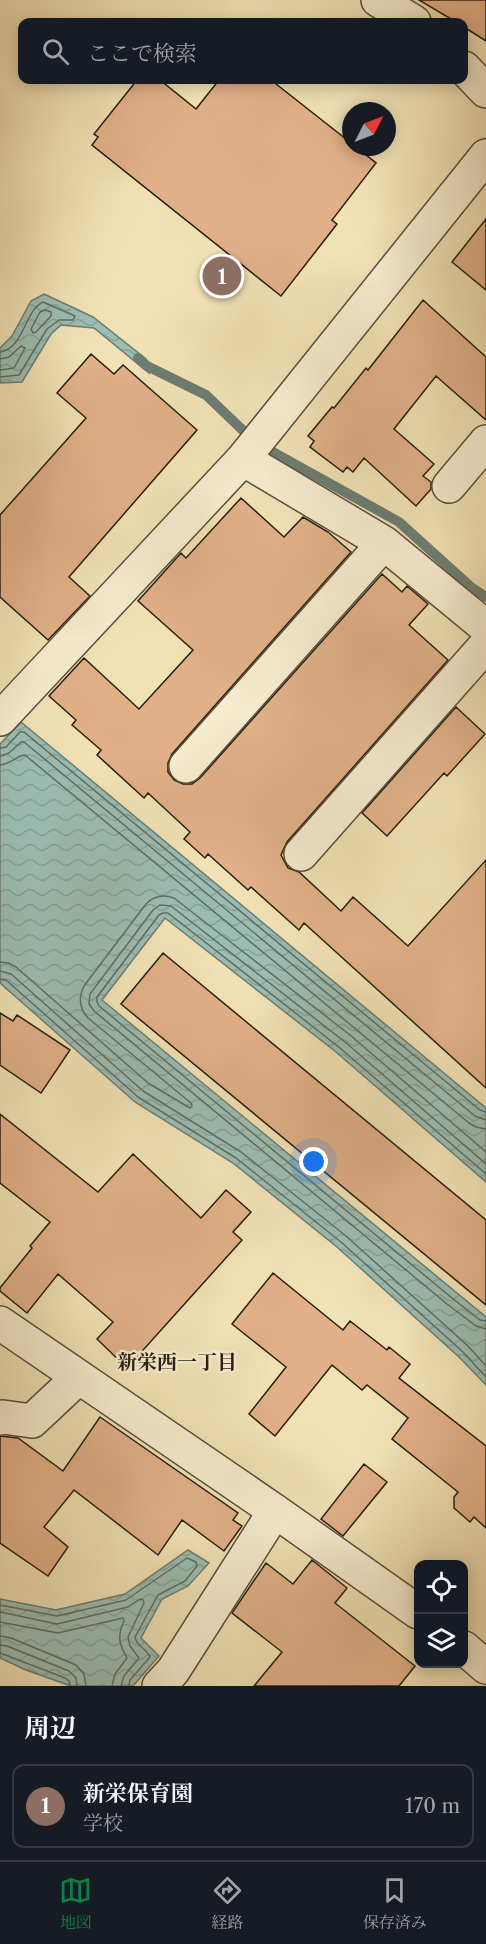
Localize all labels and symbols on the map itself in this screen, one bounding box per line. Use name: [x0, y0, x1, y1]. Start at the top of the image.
north arrow: [342, 102, 396, 156]
pin: 1: [202, 254, 242, 298]
your location: [299, 1147, 328, 1176]
district label: 新栄西一丁目: [117, 1350, 237, 1374]

